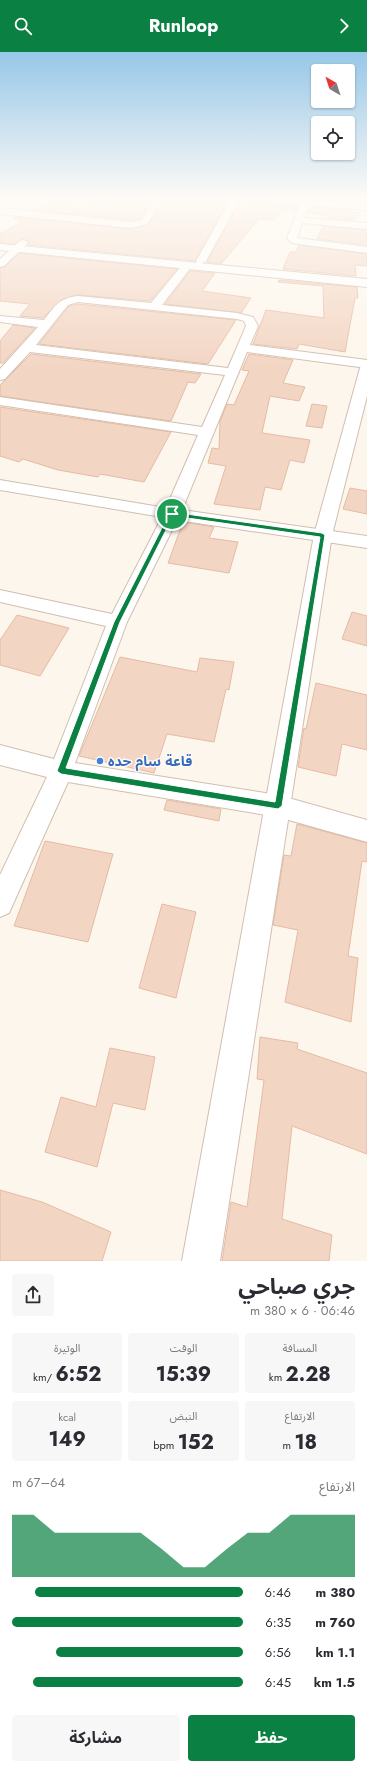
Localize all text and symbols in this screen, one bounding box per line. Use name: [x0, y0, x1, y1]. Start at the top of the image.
text: Runloop: [149, 13, 218, 39]
icon: search: [12, 15, 34, 37]
icon: forward: [333, 15, 355, 37]
north arrow: [311, 64, 355, 108]
map controls: [311, 64, 355, 160]
button: locate: [311, 116, 355, 160]
pin: [155, 497, 189, 531]
icon: arrive: [161, 503, 183, 525]
place label: قاعة سام حده: [108, 751, 192, 772]
marker: قاعة سام حده: [95, 756, 105, 766]
text: جري صباحي: [238, 1270, 355, 1302]
button: share: [12, 1274, 54, 1316]
text: 06:46 · 6 × 380 m: [250, 1301, 355, 1320]
text: الوتيرة: [54, 1340, 80, 1356]
text: الوقت: [170, 1340, 197, 1356]
text: المسافة: [283, 1340, 317, 1356]
text: 6:52: [55, 1360, 101, 1389]
text: 15:39: [156, 1360, 211, 1389]
text: 2.28: [286, 1360, 331, 1389]
text: /km: [33, 1369, 55, 1385]
text: km: [269, 1369, 286, 1385]
text: النبض: [170, 1408, 197, 1424]
text: الارتفاع: [285, 1408, 315, 1424]
text: kcal: [58, 1409, 76, 1425]
text: 149: [48, 1425, 86, 1454]
text: 152: [178, 1428, 214, 1457]
text: 18: [294, 1428, 317, 1457]
text: bpm: [153, 1437, 178, 1453]
text: m: [283, 1437, 294, 1453]
text: 64–67 m: [12, 1473, 65, 1492]
text: الارتفاع: [319, 1477, 355, 1496]
text: 6:46: [265, 1583, 291, 1602]
text: 380 m: [316, 1583, 355, 1602]
text: 6:35: [265, 1613, 291, 1632]
text: 760 m: [315, 1613, 355, 1632]
text: 6:56: [265, 1643, 291, 1662]
text: 1.1 km: [316, 1643, 355, 1662]
text: 6:45: [265, 1673, 291, 1692]
text: 1.5 km: [314, 1673, 355, 1692]
button: مشاركة: [12, 1715, 180, 1761]
button: حفظ: [188, 1715, 355, 1761]

